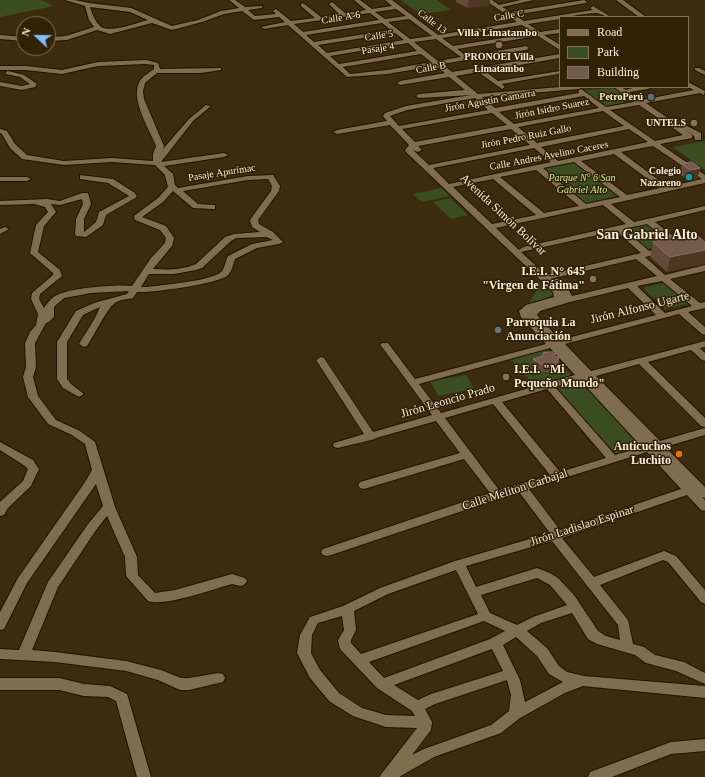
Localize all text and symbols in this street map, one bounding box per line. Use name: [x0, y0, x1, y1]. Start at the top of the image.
street label: Calle 13: [415, 7, 449, 37]
street label: Calle C: [493, 8, 525, 24]
street label: Calle A-6: [321, 9, 361, 27]
north arrow: [16, 16, 56, 56]
legend: [559, 16, 689, 88]
text: Road: [597, 25, 622, 39]
text: N: [19, 26, 33, 38]
district label: Villa Limatambo: [457, 26, 537, 40]
street label: Calle 5: [364, 28, 394, 44]
street label: Pasaje 4: [361, 40, 395, 58]
marker: PRONOEI Villa Limatambo: [494, 40, 504, 50]
text: Park: [597, 45, 619, 59]
place label: PRONOEI Villa Limatambo: [464, 51, 534, 74]
street label: Calle B: [415, 59, 447, 77]
text: Building: [597, 65, 639, 79]
street label: Jirón Agustín Gamarra: [444, 87, 536, 115]
place label: PetroPerú: [599, 91, 643, 103]
marker: PetroPerú: [646, 92, 656, 102]
street label: Jirón Isidro Suarez: [514, 96, 590, 122]
place label: UNTELS: [646, 117, 686, 129]
marker: UNTELS: [689, 118, 699, 128]
street label: Jirón Pedro Ruiz Gallo: [480, 122, 572, 152]
street label: Calle Andres Avelino Caceres: [489, 139, 609, 173]
street label: Pasaje Apurímac: [187, 162, 257, 184]
place label: Colegio Nazareno: [640, 165, 681, 188]
street label: Avenida Simón Bolívar: [457, 171, 549, 259]
park label: Parque N° 6 San Gabriel Alto: [548, 172, 616, 196]
marker: Colegio Nazareno: [684, 172, 694, 182]
district label: San Gabriel Alto: [596, 227, 698, 243]
place label: I.E.I. N° 645 "Virgen de Fátima": [482, 265, 585, 293]
marker: I.E.I. N° 645 "Virgen de Fátima": [588, 274, 598, 284]
street label: Jirón Alfonso Ugarte: [589, 289, 691, 327]
place label: Parroquia La Anunciación: [506, 316, 575, 344]
marker: Parroquia La Anunciación: [493, 325, 503, 335]
place label: I.E.I. "Mi Pequeño Mundo": [514, 363, 605, 391]
marker: I.E.I. "Mi Pequeño Mundo": [501, 372, 511, 382]
street label: Jirón Leoncio Prado: [399, 381, 497, 421]
place label: Anticuchos Luchito: [614, 440, 671, 468]
marker: Anticuchos Luchito: [674, 449, 684, 459]
street label: Calle Meliton Carbajal: [460, 466, 570, 514]
street label: Jirón Ladislao Espinar: [528, 502, 636, 550]

